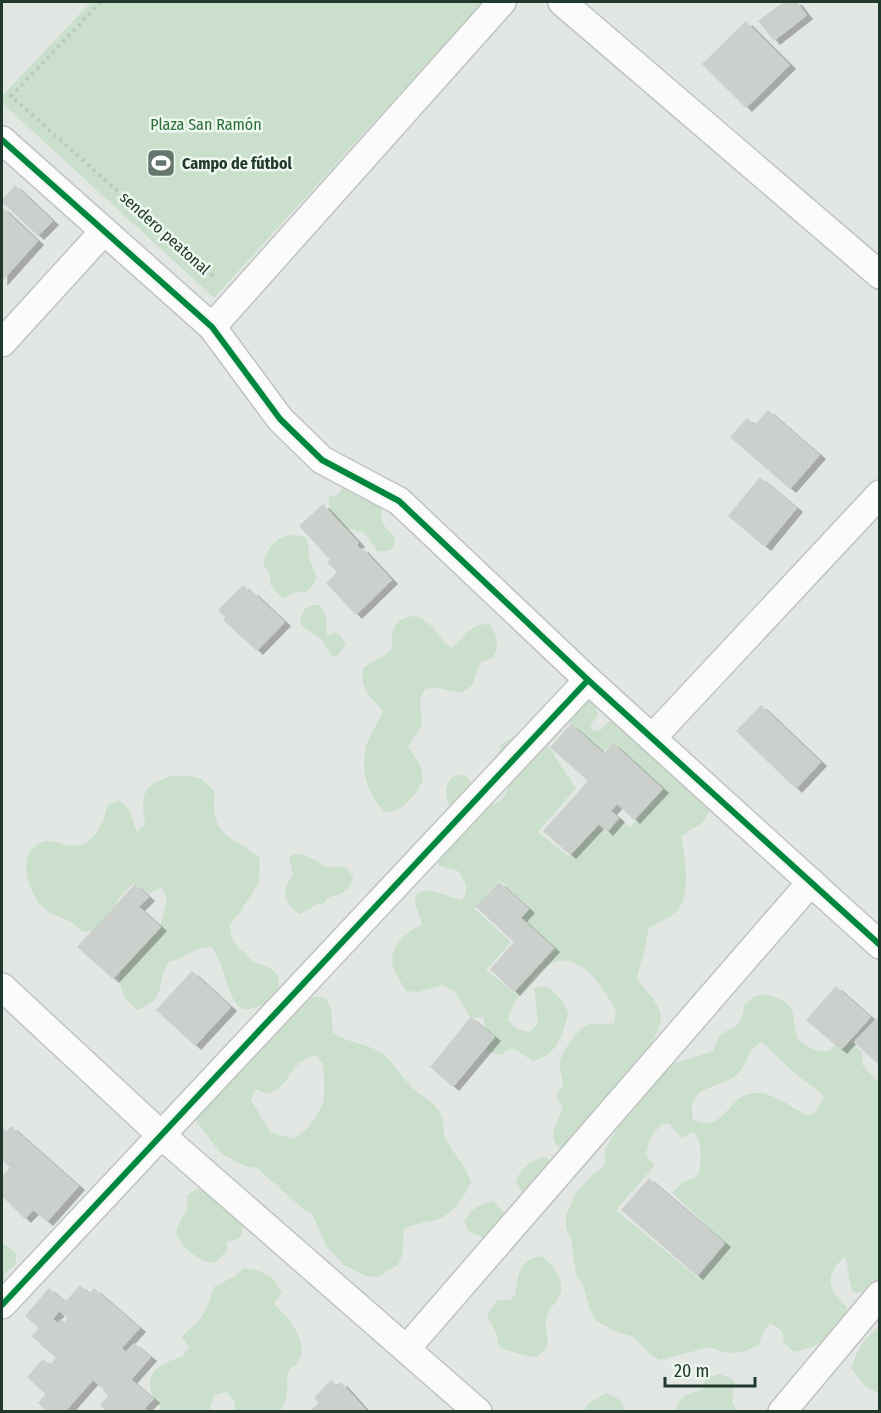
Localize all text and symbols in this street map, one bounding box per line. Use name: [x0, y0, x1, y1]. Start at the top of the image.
park label: Plaza San Ramón: [150, 115, 262, 134]
sports icon: Campo de fútbol: [145, 147, 177, 179]
place label: Campo de fútbol: [182, 154, 293, 173]
street label: sendero peatonal: [116, 188, 214, 278]
scale bar: [665, 1350, 755, 1388]
text: 20 m: [674, 1360, 709, 1382]

